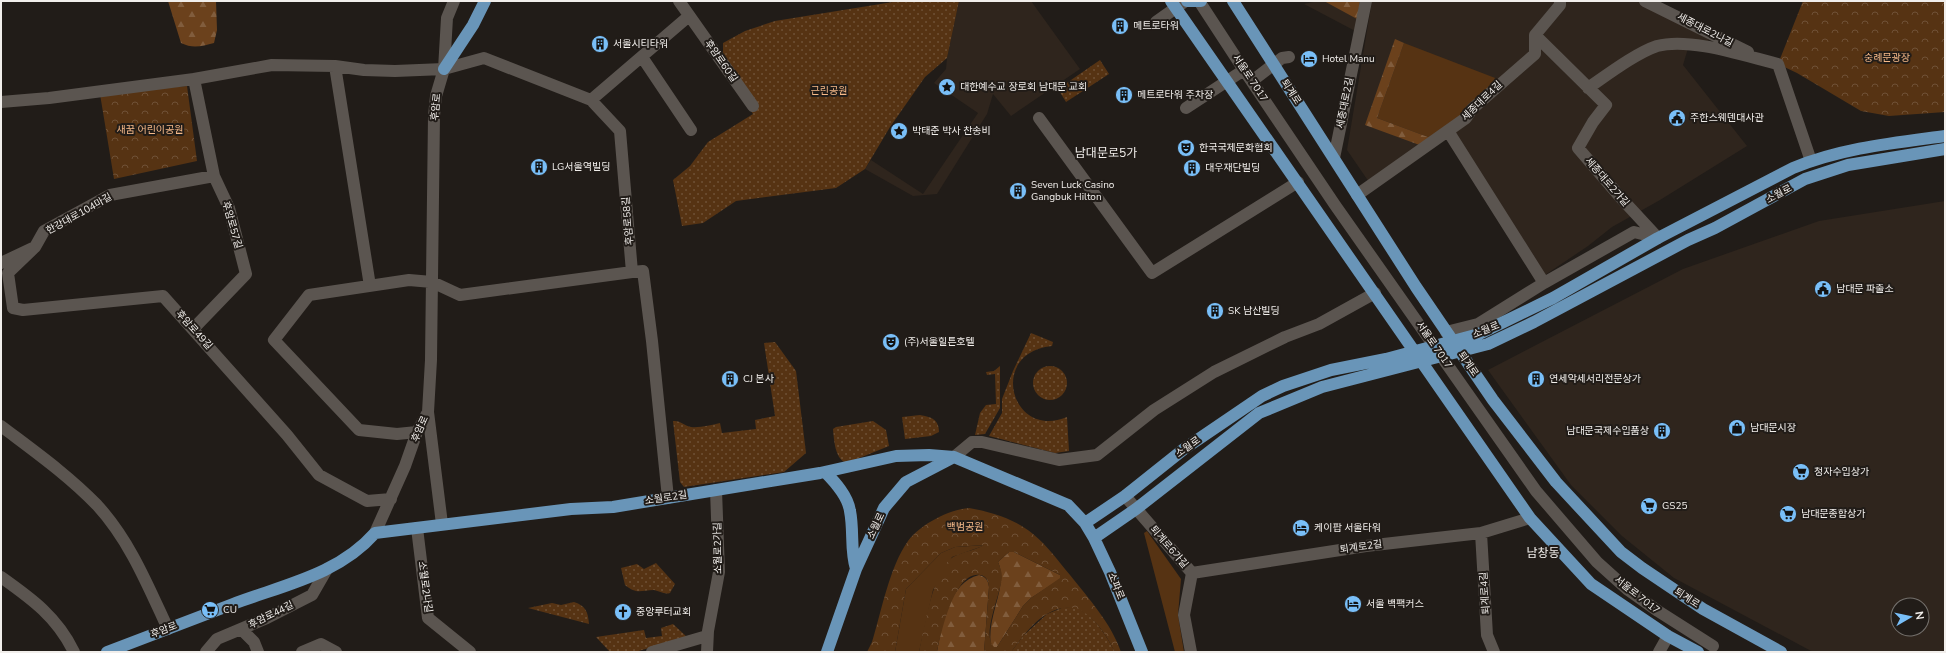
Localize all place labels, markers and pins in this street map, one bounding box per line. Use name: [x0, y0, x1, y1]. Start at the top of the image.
building icon: 메트로타워: [1110, 16, 1130, 36]
place label: 메트로타워: [1133, 19, 1179, 33]
building icon: 서울시티타워: [590, 34, 610, 54]
place label: 서울시티타워: [613, 37, 668, 51]
hotel icon: Hotel Manu: [1299, 49, 1319, 69]
place label: Hotel Manu: [1322, 52, 1375, 66]
place icon: 대한예수교 장로회 남대문 교회: [937, 77, 957, 97]
place label: 대한예수교 장로회 남대문 교회: [960, 80, 1087, 94]
building icon: 메트로타워 주차장: [1114, 85, 1134, 105]
place label: 메트로타워 주차장: [1137, 88, 1213, 102]
public building icon: 주한스웨덴대사관: [1667, 108, 1687, 128]
place label: 주한스웨덴대사관: [1690, 111, 1764, 125]
place icon: 박태준 박사 찬송비: [889, 121, 909, 141]
place label: 박태준 박사 찬송비: [912, 124, 991, 138]
theatre icon: 한국국제문화협회: [1176, 138, 1196, 158]
place label: 한국국제문화협회: [1199, 141, 1273, 155]
building icon: LG서울역빌딩: [529, 157, 549, 177]
building icon: 대우재단빌딩: [1182, 158, 1202, 178]
place label: LG서울역빌딩: [552, 160, 610, 174]
place label: 대우재단빌딩: [1205, 161, 1260, 175]
place label: Seven Luck Casino Gangbuk Hilton: [1031, 178, 1115, 204]
building icon: Seven Luck Casino Gangbuk Hilton: [1008, 181, 1028, 201]
public building icon: 남대문 파출소: [1813, 279, 1833, 299]
place label: 남대문 파출소: [1836, 282, 1894, 296]
building icon: SK 남산빌딩: [1205, 301, 1225, 321]
place label: SK 남산빌딩: [1228, 304, 1280, 318]
theatre icon: (주)서울힐튼호텔: [881, 332, 901, 352]
place label: (주)서울힐튼호텔: [904, 335, 975, 349]
building icon: CJ 본사: [720, 369, 740, 389]
building icon: 연세악세서리전문상가: [1526, 369, 1546, 389]
place label: CJ 본사: [743, 372, 775, 386]
place label: 연세악세서리전문상가: [1549, 372, 1641, 386]
shop icon: 남대문시장: [1727, 418, 1747, 438]
building icon: 남대문국제수입품상: [1652, 421, 1672, 441]
place label: 남대문시장: [1750, 421, 1796, 435]
place label: 남대문국제수입품상: [1566, 424, 1649, 438]
supermarket icon: 청자수입상가: [1791, 462, 1811, 482]
place label: 청자수입상가: [1814, 465, 1869, 479]
supermarket icon: GS25: [1639, 496, 1659, 516]
place label: GS25: [1662, 499, 1687, 513]
supermarket icon: 남대문종합상가: [1778, 504, 1798, 524]
place label: 남대문종합상가: [1801, 507, 1865, 521]
hotel icon: 케이팝 서울타워: [1291, 518, 1311, 538]
place label: 케이팝 서울타워: [1314, 521, 1381, 535]
hotel icon: 서울 백팩커스: [1343, 594, 1363, 614]
place label: 서울 백팩커스: [1366, 597, 1424, 611]
supermarket icon: CU: [200, 600, 220, 620]
church icon: 중앙루터교회: [613, 602, 633, 622]
place label: CU: [223, 603, 237, 617]
place label: 중앙루터교회: [636, 605, 691, 619]

